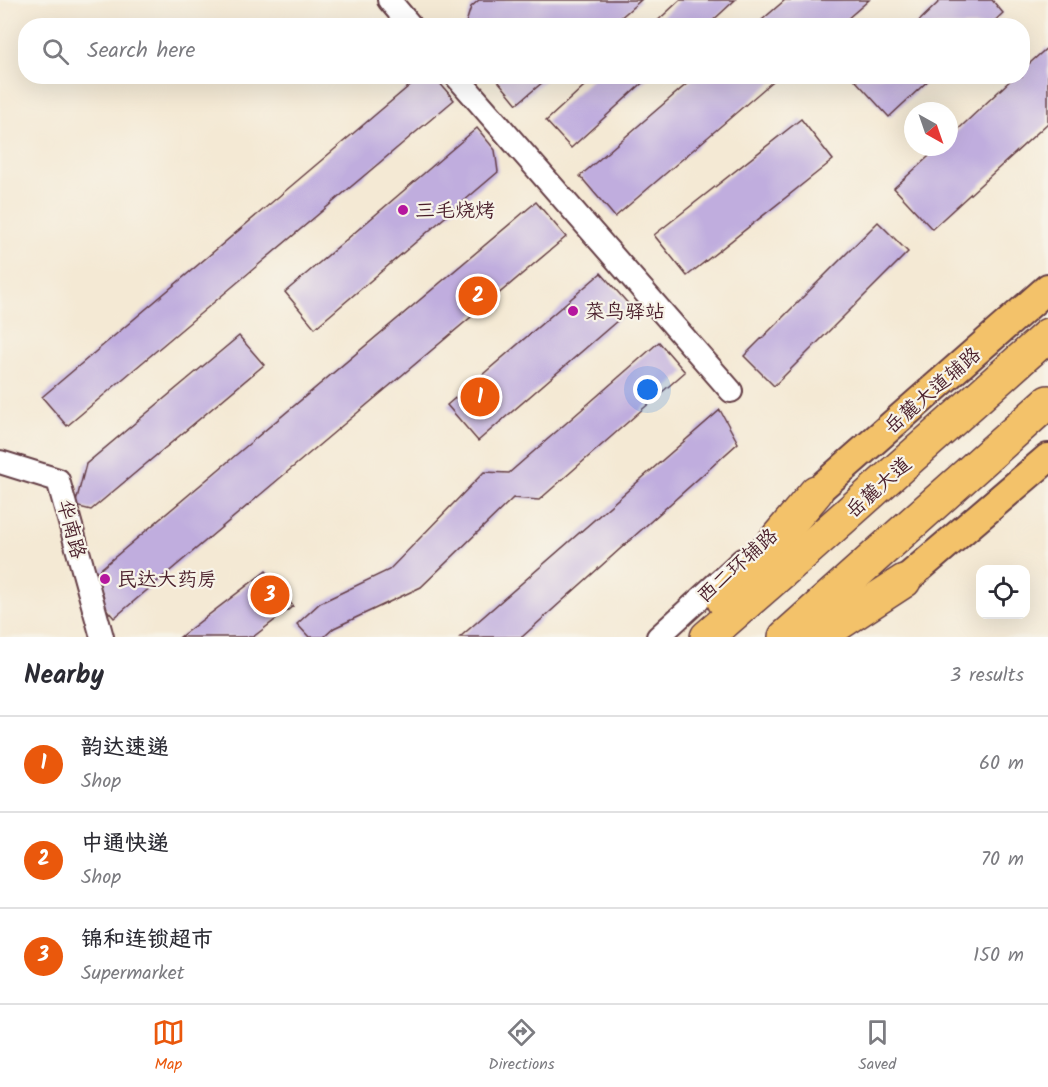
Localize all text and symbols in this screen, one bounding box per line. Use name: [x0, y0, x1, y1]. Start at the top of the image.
search box: [18, 18, 1030, 84]
text: Search here: [87, 34, 195, 69]
icon: search: [39, 35, 72, 68]
north arrow: [904, 102, 958, 156]
place label: 三毛烧烤: [415, 196, 495, 228]
marker: 三毛烧烤: [396, 203, 410, 217]
pin: 2: [458, 274, 498, 318]
place label: 菜鸟驿站: [585, 297, 665, 329]
marker: 菜鸟驿站: [566, 304, 580, 318]
street label: 岳麓大道辅路: [878, 339, 990, 443]
pin: 1: [460, 374, 500, 420]
your location: [633, 375, 662, 404]
street label: 岳麓大道: [839, 450, 920, 527]
street label: 华南路: [47, 496, 94, 564]
street label: 西二环辅路: [690, 520, 787, 612]
place label: 民达大药房: [117, 565, 217, 597]
map controls: [976, 565, 1030, 619]
button: locate: [976, 565, 1030, 619]
marker: 民达大药房: [98, 572, 112, 586]
pin: 3: [250, 572, 290, 618]
text: Nearby: [24, 655, 104, 697]
text: 3 results: [950, 660, 1024, 692]
text: 韵达速递: [81, 731, 169, 766]
text: 1: [40, 748, 47, 780]
text: 60 m: [979, 748, 1024, 780]
text: Shop: [81, 766, 121, 798]
text: 中通快递: [81, 827, 169, 862]
text: 2: [38, 844, 49, 876]
text: 70 m: [981, 844, 1024, 876]
text: Shop: [81, 862, 121, 894]
text: 锦和连锁超市: [81, 923, 213, 958]
text: 3: [38, 940, 49, 972]
text: 150 m: [973, 940, 1024, 972]
text: Supermarket: [81, 958, 184, 990]
tab: Map: [152, 1016, 185, 1077]
tab: Directions: [488, 1016, 555, 1077]
tab: Saved: [858, 1016, 896, 1077]

